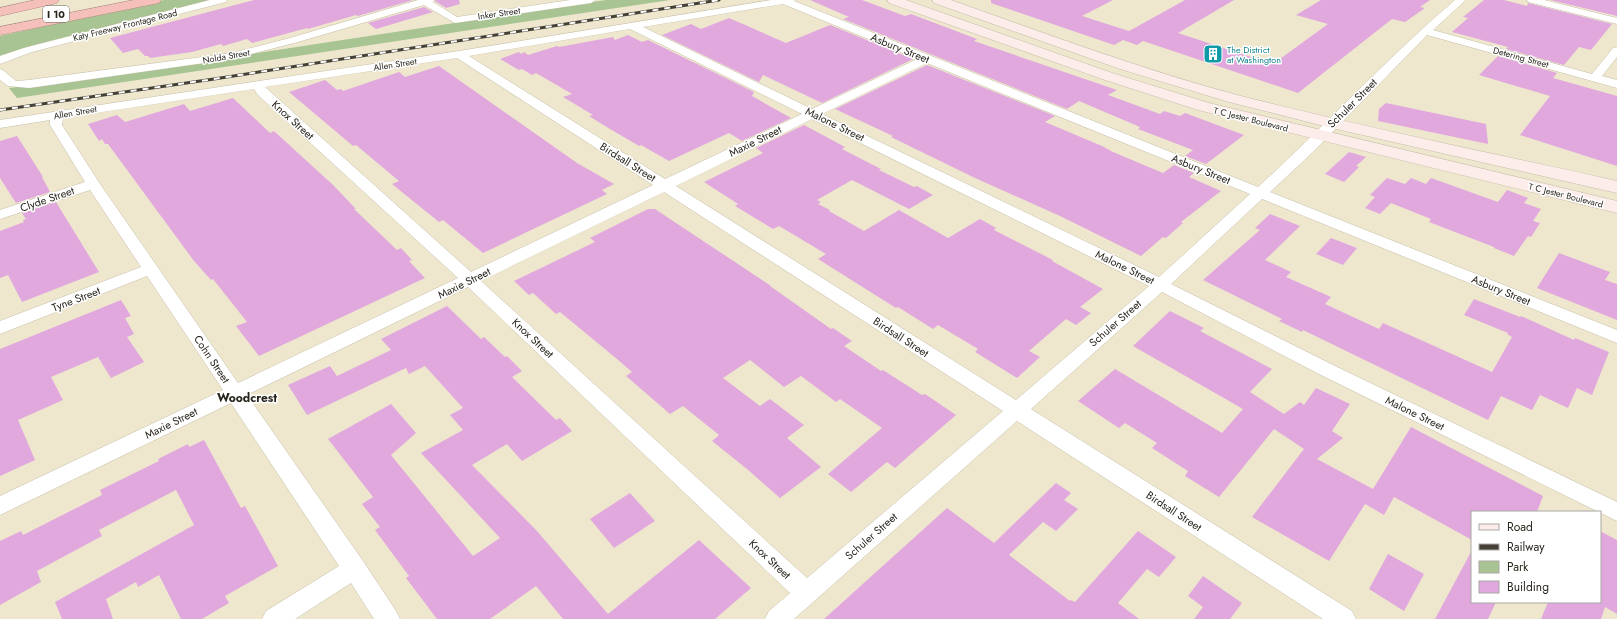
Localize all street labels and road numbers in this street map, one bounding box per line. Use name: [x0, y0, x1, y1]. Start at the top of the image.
street label: Inker Street: [477, 3, 522, 22]
road number: I 10: [43, 6, 69, 22]
street label: Katy Freeway Frontage Road: [72, 6, 178, 44]
street label: Asbury Street: [868, 29, 932, 67]
street label: Detering Street: [1492, 43, 1551, 71]
street label: Nolda Street: [201, 45, 251, 67]
street label: Allen Street: [372, 54, 418, 74]
street label: Schuler Street: [1324, 74, 1381, 131]
street label: Knox Street: [268, 97, 318, 144]
street label: Allen Street: [52, 102, 98, 122]
street label: Malone Street: [803, 103, 867, 145]
street label: T C Jester Boulevard: [1212, 103, 1290, 135]
street label: Maxie Street: [726, 121, 784, 161]
street label: Birdsall Street: [597, 138, 659, 186]
street label: Asbury Street: [1169, 150, 1233, 188]
street label: T C Jester Boulevard: [1527, 179, 1605, 211]
street label: Clyde Street: [18, 182, 77, 216]
street label: Malone Street: [1093, 246, 1157, 288]
street label: Maxie Street: [435, 263, 493, 303]
street label: Asbury Street: [1469, 271, 1533, 309]
street label: Tyne Street: [50, 282, 103, 316]
street label: Schuler Street: [1085, 296, 1145, 350]
street label: Birdsall Street: [870, 313, 932, 361]
street label: Knox Street: [509, 314, 558, 362]
street label: Cohn Street: [190, 332, 234, 386]
street label: Malone Street: [1383, 392, 1447, 434]
street label: Maxie Street: [142, 403, 200, 443]
street label: Birdsall Street: [1143, 487, 1205, 535]
street label: Schuler Street: [841, 509, 901, 563]
street label: Knox Street: [746, 535, 795, 583]

